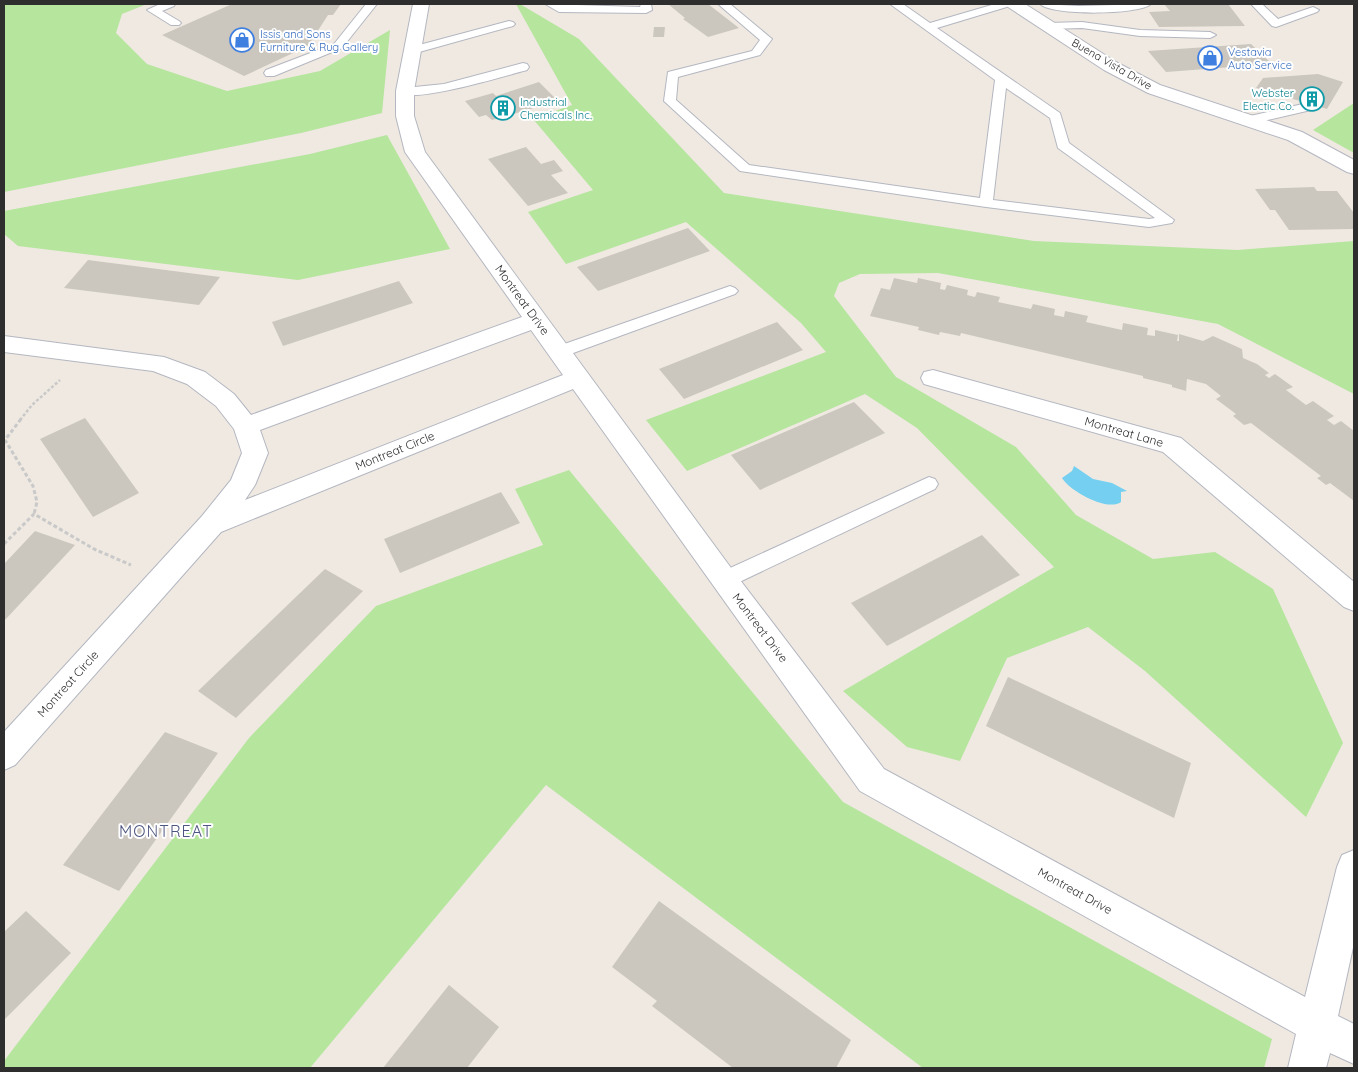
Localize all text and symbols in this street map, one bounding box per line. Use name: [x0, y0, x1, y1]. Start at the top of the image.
shop icon: Issis and Sons Furniture & Rug Gallery: [229, 27, 255, 53]
place label: Issis and Sons Furniture & Rug Gallery: [260, 27, 378, 54]
street label: Buena Vista Drive: [1069, 35, 1155, 93]
shop icon: Vestavia Auto Service: [1197, 45, 1223, 71]
place label: Vestavia Auto Service: [1228, 45, 1292, 72]
place label: Webster Electic Co.: [1243, 86, 1295, 113]
building icon: Webster Electic Co.: [1299, 86, 1325, 112]
building icon: Industrial Chemicals Inc.: [490, 95, 516, 121]
place label: Industrial Chemicals Inc.: [520, 95, 592, 122]
street label: Montreat Drive: [492, 262, 553, 338]
street label: Montreat Lane: [1083, 413, 1166, 450]
street label: Montreat Circle: [353, 428, 437, 473]
street label: Montreat Drive: [729, 590, 791, 665]
street label: Montreat Circle: [34, 647, 102, 720]
district label: MONTREAT: [119, 821, 213, 841]
street label: Montreat Drive: [1035, 864, 1115, 917]

